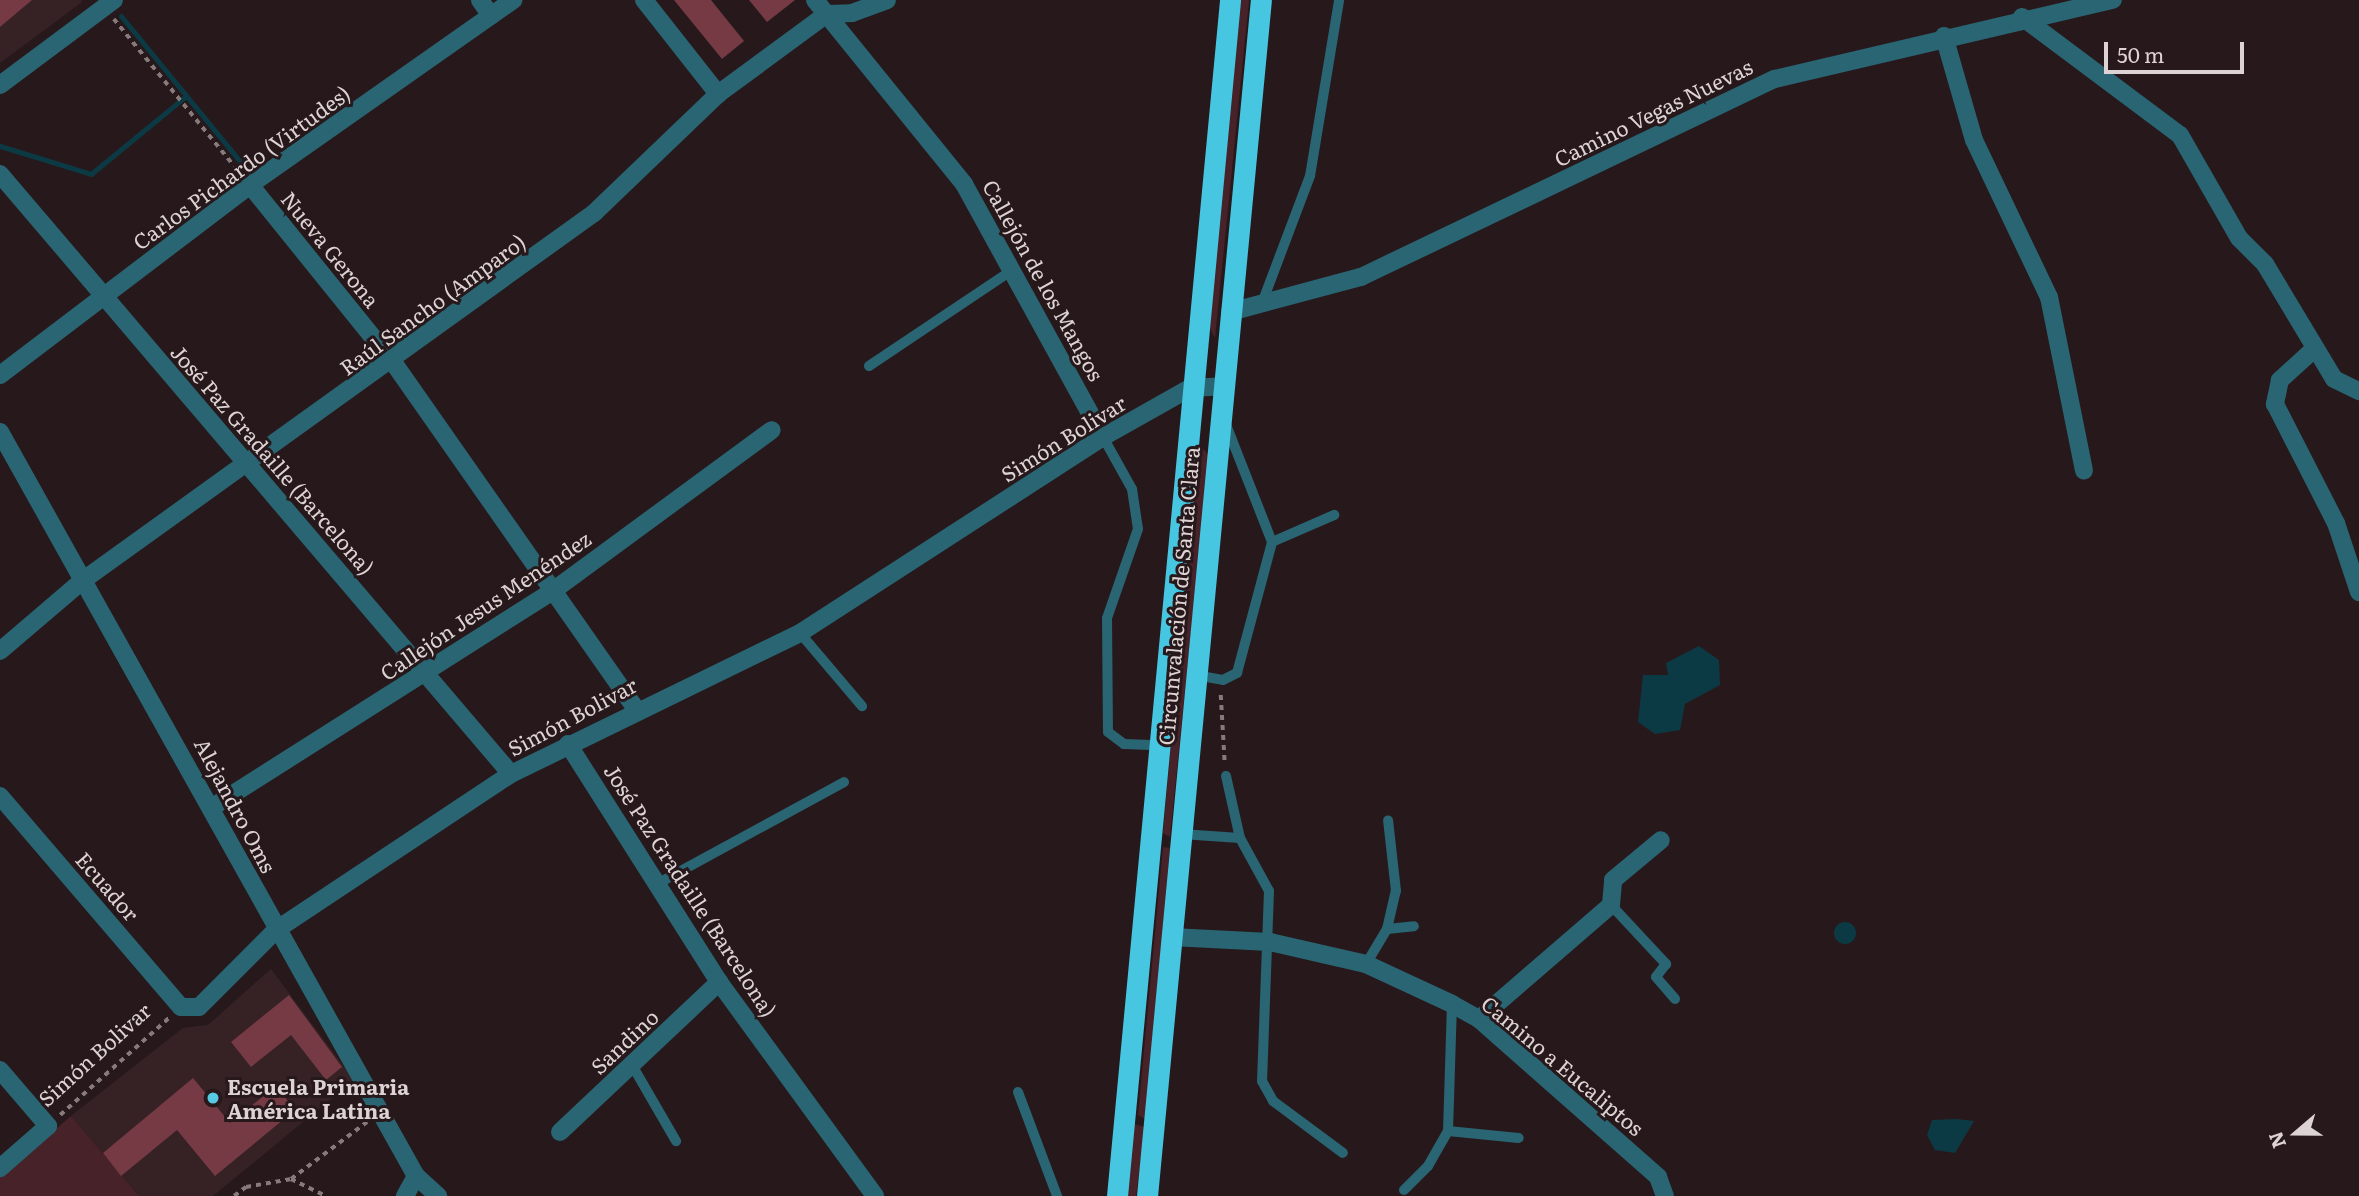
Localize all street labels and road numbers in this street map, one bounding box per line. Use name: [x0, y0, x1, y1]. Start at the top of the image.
street label: Camino Vegas Nuevas: [1550, 53, 1756, 171]
street label: Carlos Pichardo (Virtudes): [128, 80, 354, 254]
street label: Callejón de los Mangos: [978, 175, 1110, 385]
street label: Nueva Gerona: [277, 186, 385, 312]
street label: Raúl Sancho (Amparo): [334, 228, 530, 380]
street label: José Paz Gradaille (Barcelona): [166, 339, 380, 579]
street label: Simón Bolivar: [996, 390, 1130, 486]
street label: Circunvalación de Santa Clara: [1152, 446, 1204, 746]
street label: Callejón Jesus Menéndez: [375, 525, 595, 685]
street label: Simón Bolivar: [503, 671, 641, 761]
street label: Alejandro Oms: [190, 733, 282, 877]
street label: José Paz Gradaille (Barcelona): [600, 759, 782, 1021]
street label: Ecuador: [71, 846, 145, 926]
street label: Camino a Eucaliptos: [1477, 990, 1649, 1140]
street label: Simón Bolivar: [33, 997, 155, 1111]
street label: Sandino: [585, 1003, 663, 1079]

